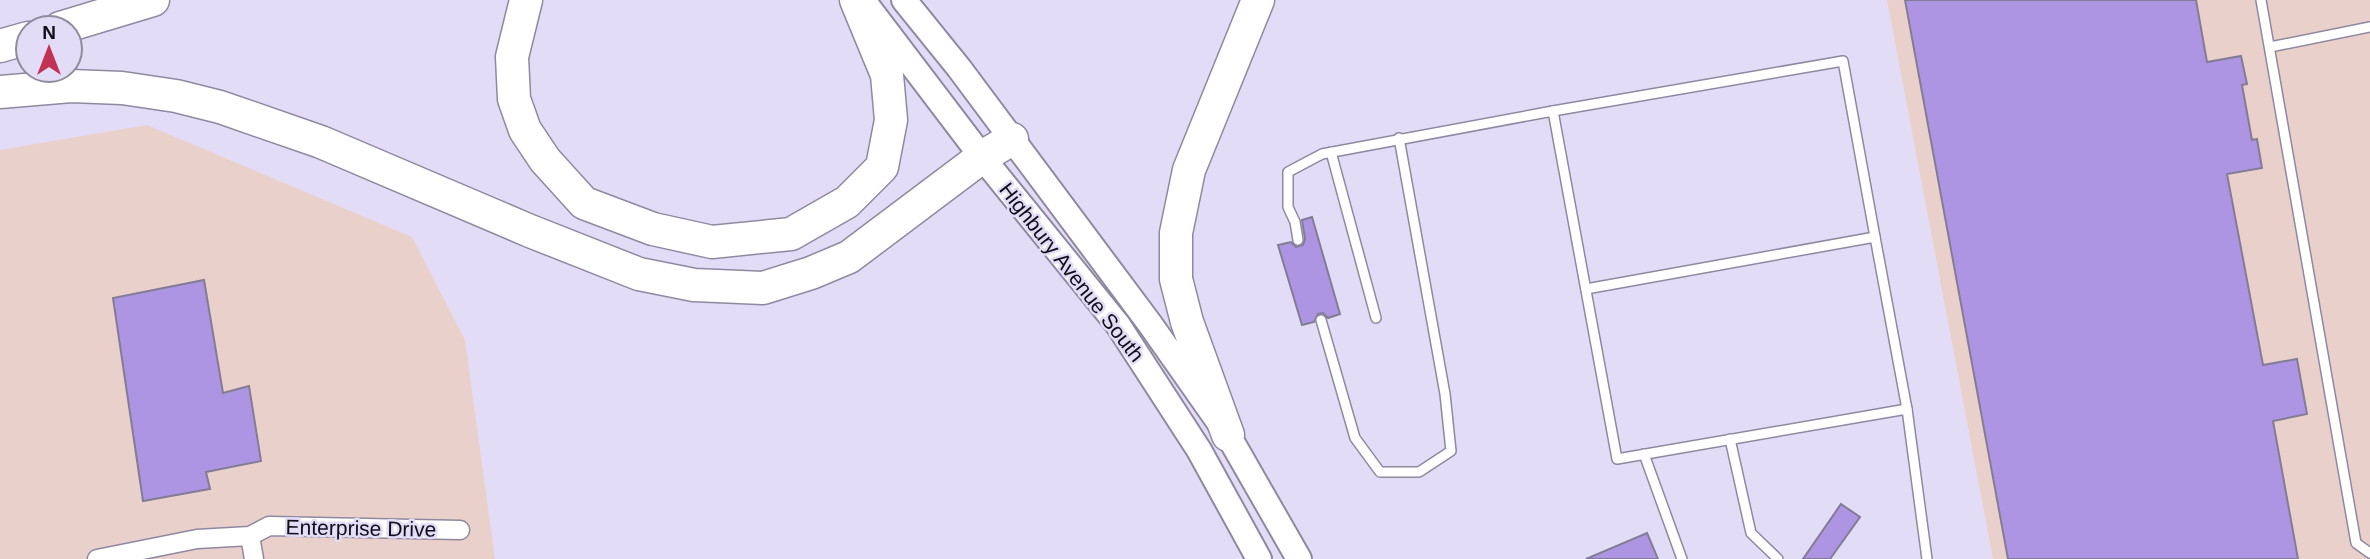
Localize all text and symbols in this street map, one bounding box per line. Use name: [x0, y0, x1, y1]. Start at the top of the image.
north arrow: [14, 14, 84, 84]
text: N: [42, 22, 56, 43]
street label: Highbury Avenue South: [995, 178, 1149, 366]
street label: Enterprise Drive: [286, 515, 436, 541]

